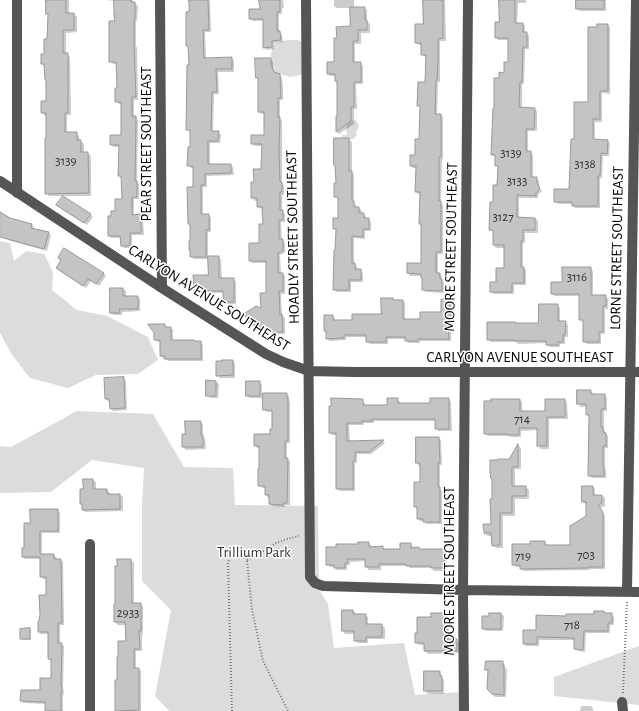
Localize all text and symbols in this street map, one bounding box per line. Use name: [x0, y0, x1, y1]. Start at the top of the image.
street label: PEAR STREET SOUTHEAST: [137, 67, 155, 221]
house number: 3139: [500, 145, 522, 161]
street label: HOADLY STREET SOUTHEAST: [282, 150, 304, 324]
house number: 3139: [55, 153, 77, 169]
house number: 3138: [574, 156, 596, 172]
street label: MOORE STREET SOUTHEAST: [441, 162, 461, 332]
street label: LORNE STREET SOUTHEAST: [607, 166, 627, 330]
house number: 3133: [507, 173, 527, 189]
house number: 3127: [492, 209, 514, 225]
street label: CARLYON AVENUE SOUTHEAST: [125, 241, 293, 355]
house number: 3116: [567, 269, 587, 285]
street label: CARLYON AVENUE SOUTHEAST: [427, 348, 613, 366]
house number: 714: [514, 411, 530, 427]
street label: MOORE STREET SOUTHEAST: [440, 486, 458, 656]
park label: Trillium Park: [217, 543, 291, 561]
house number: 703: [577, 547, 595, 563]
house number: 719: [515, 548, 531, 564]
house number: 2933: [117, 605, 139, 621]
house number: 718: [564, 617, 580, 633]

